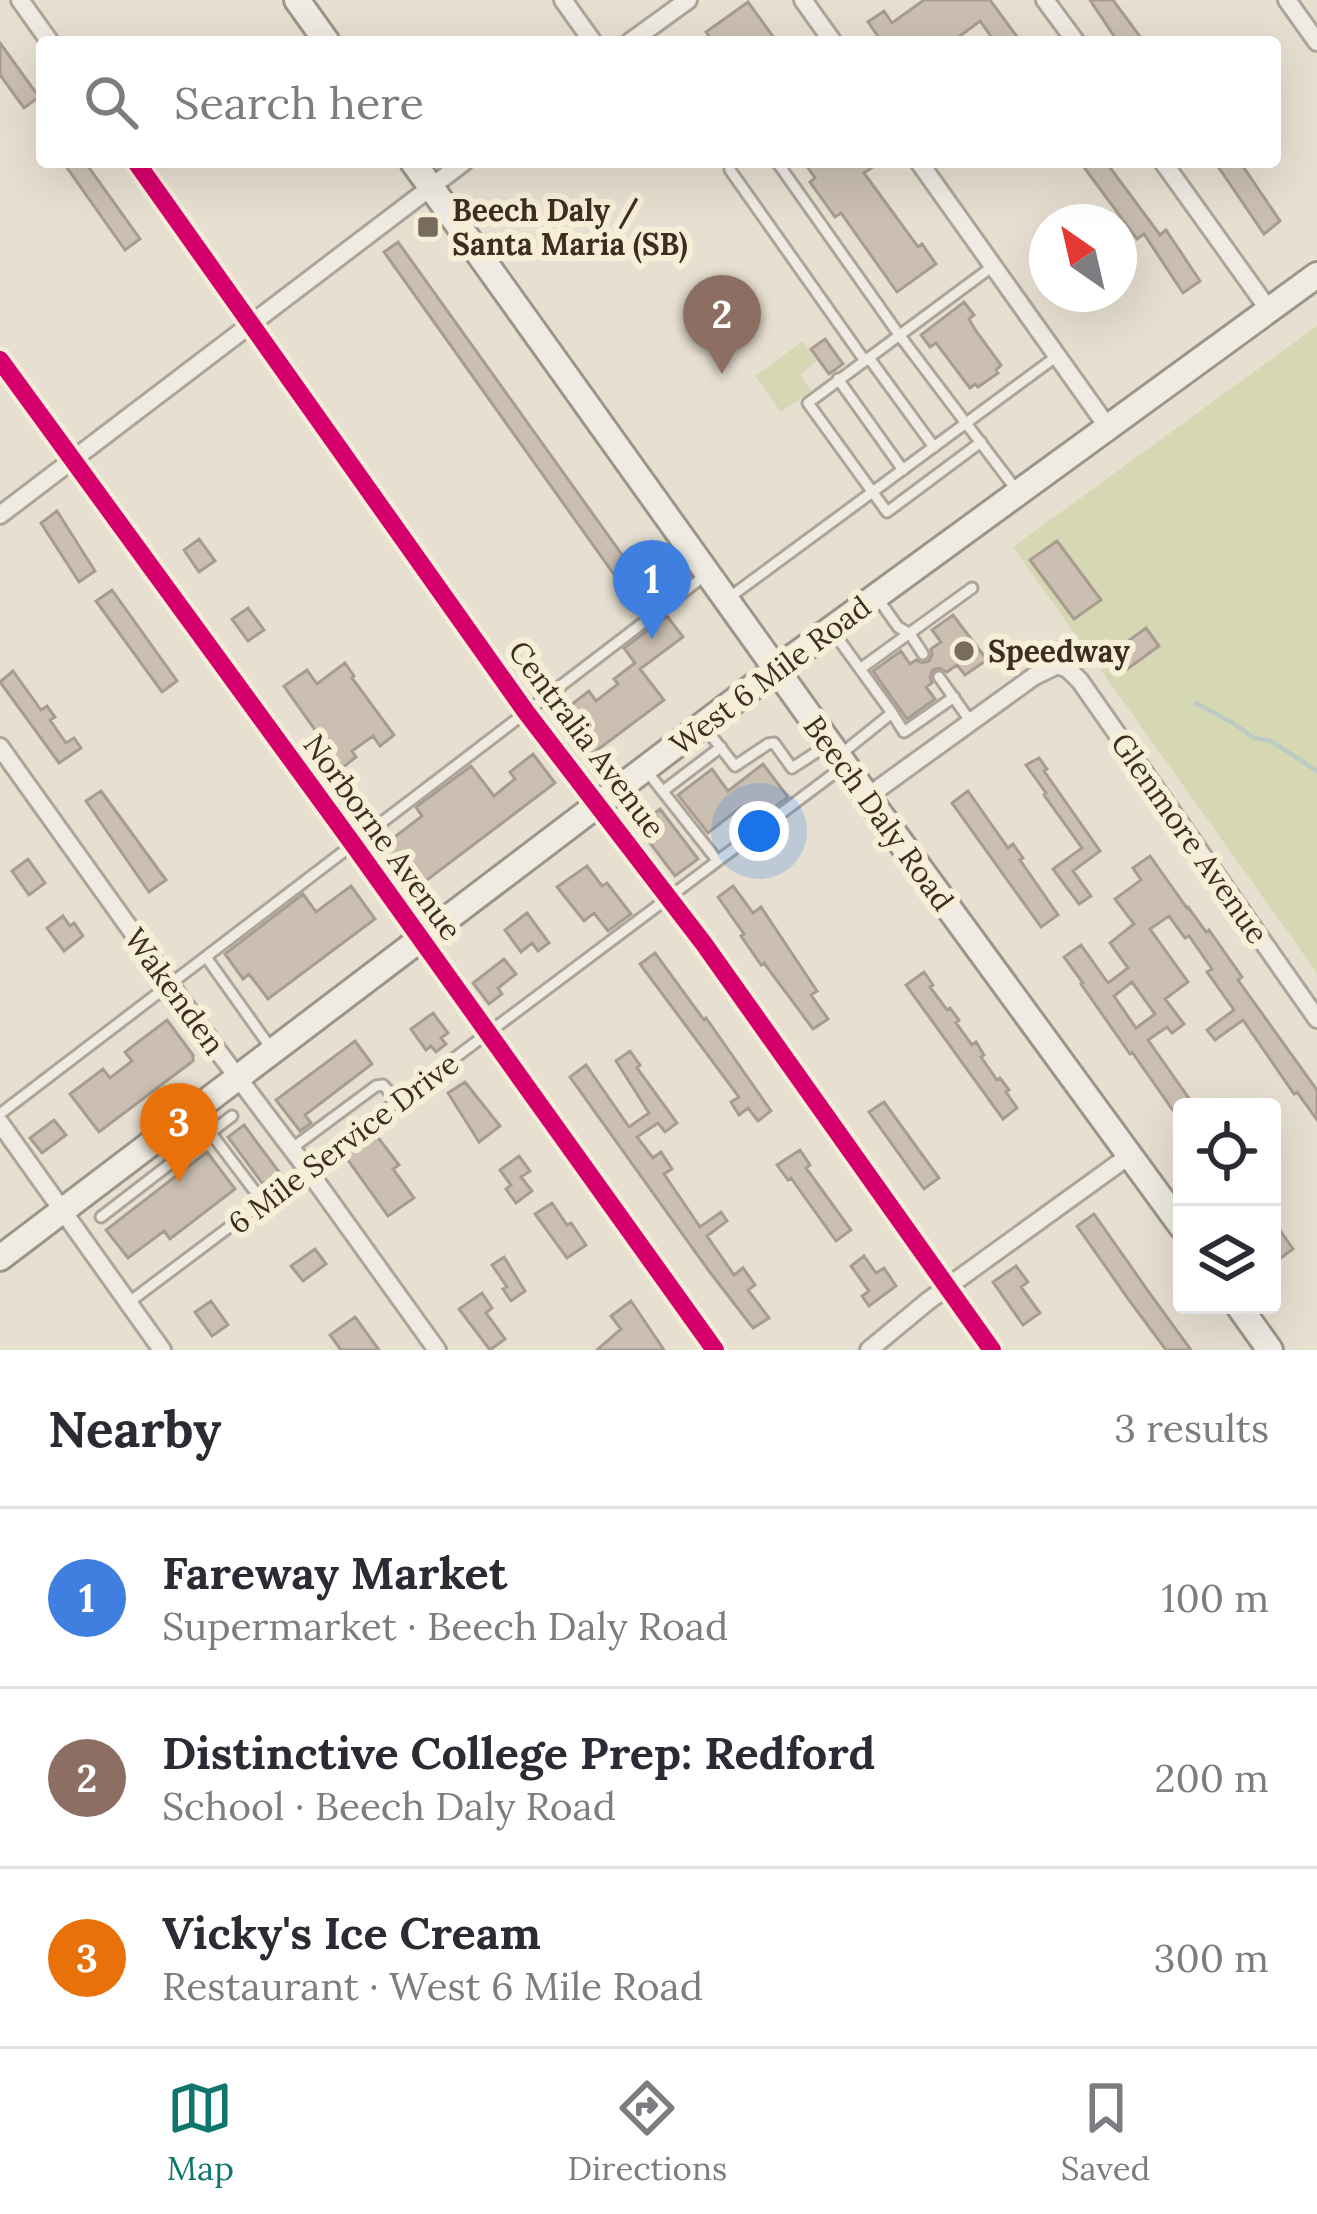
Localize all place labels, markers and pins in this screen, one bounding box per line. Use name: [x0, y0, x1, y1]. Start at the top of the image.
place label: Beech Daly / Santa Maria (SB): [452, 191, 688, 264]
marker: Beech Daly / Santa Maria (SB): [415, 214, 441, 240]
pin: 2: [683, 275, 761, 374]
pin: 1: [613, 540, 691, 639]
place label: Speedway: [988, 632, 1130, 671]
marker: Speedway: [951, 638, 977, 664]
pin: 3: [140, 1083, 218, 1182]

